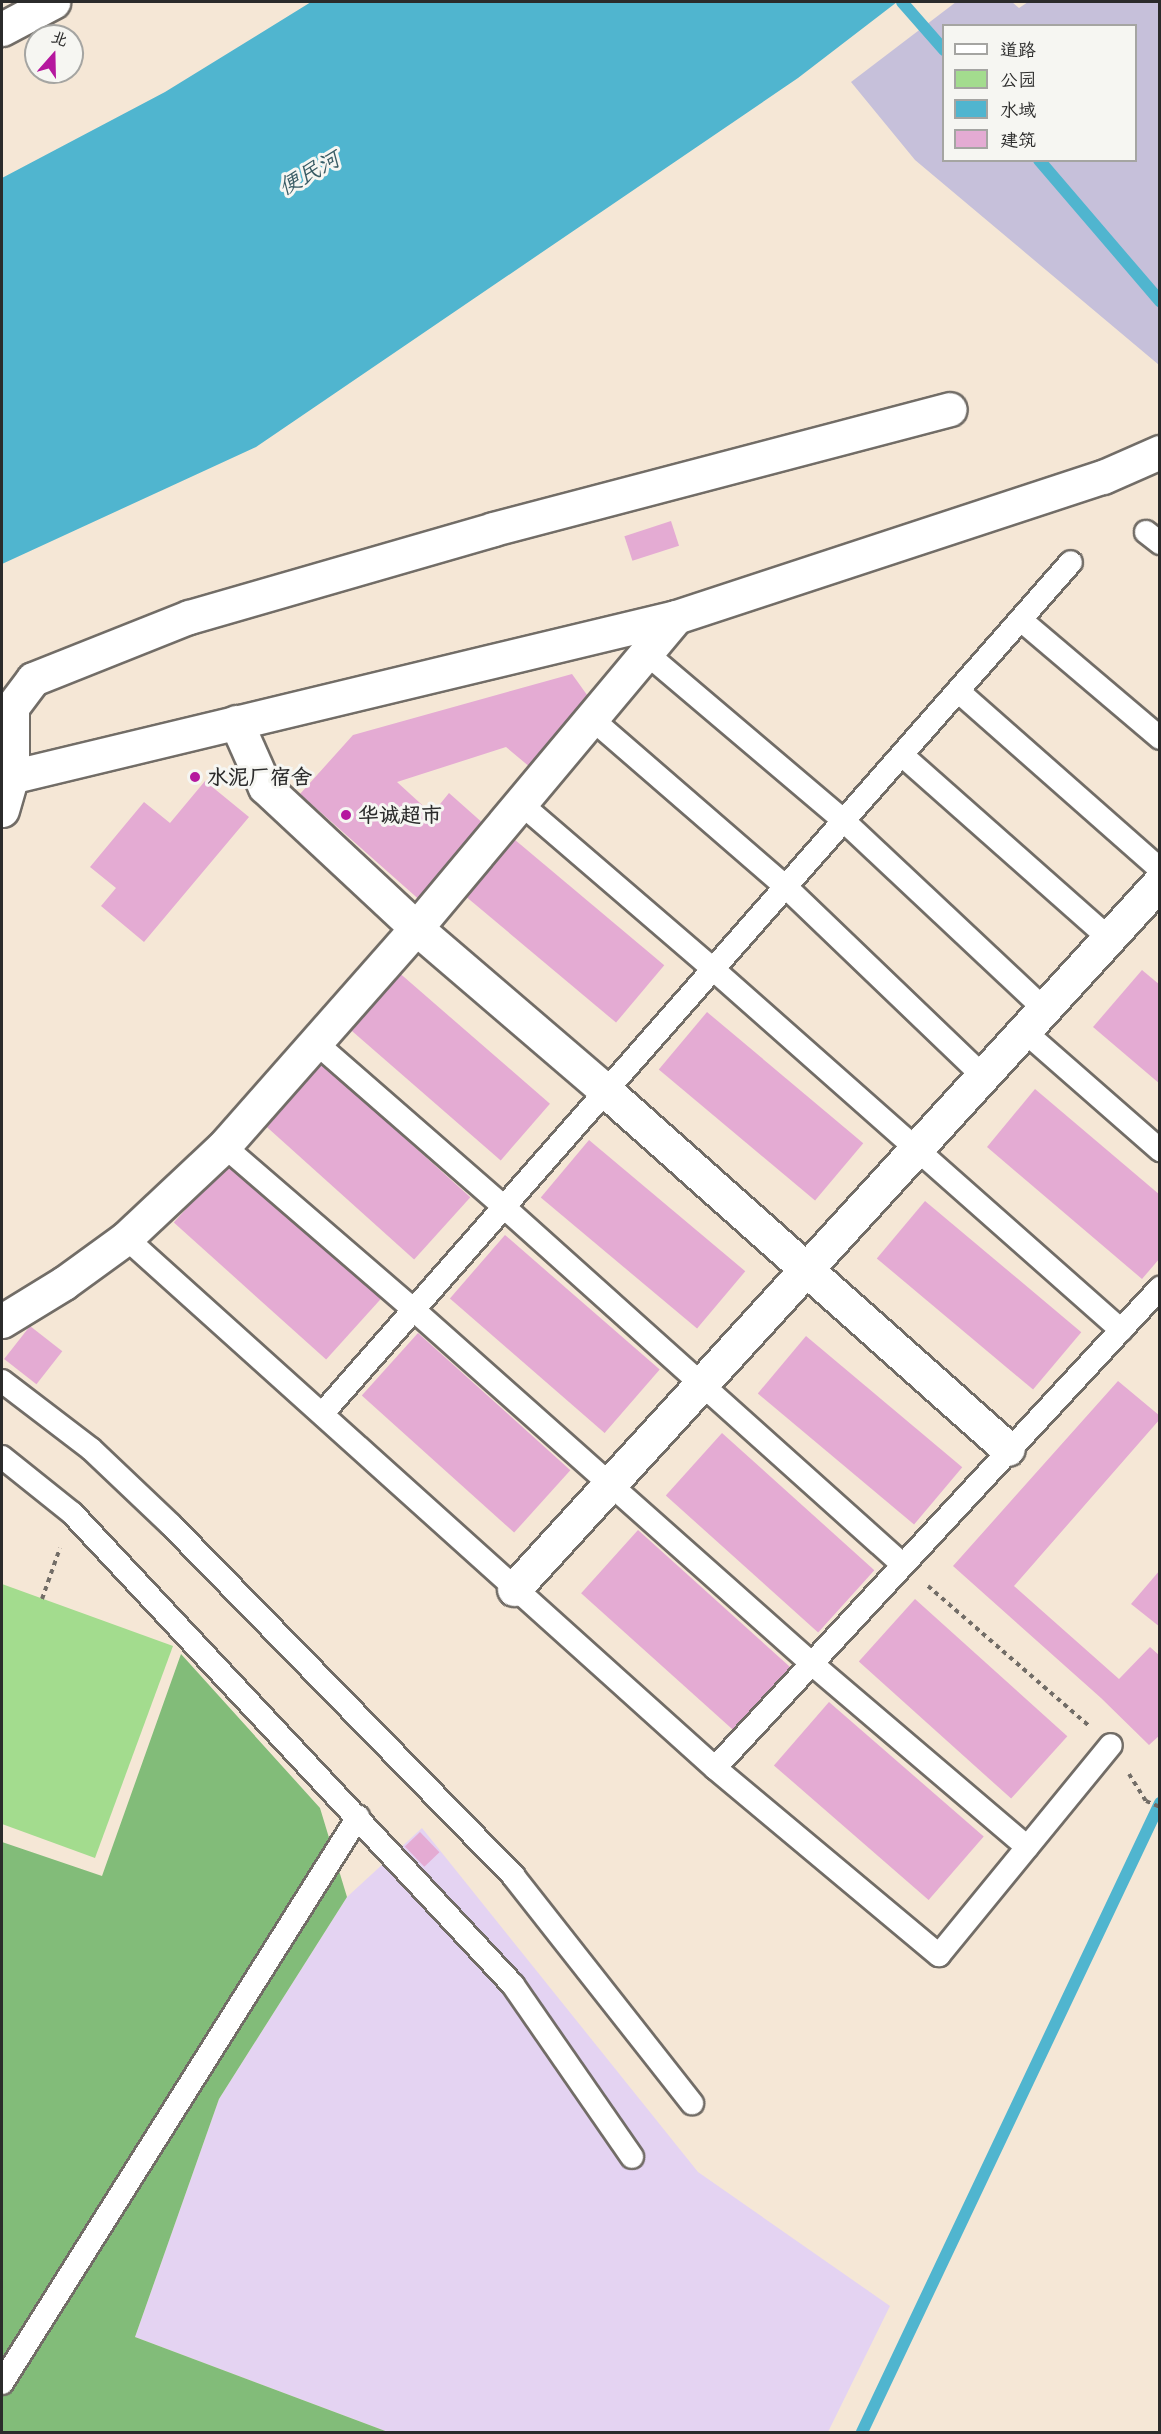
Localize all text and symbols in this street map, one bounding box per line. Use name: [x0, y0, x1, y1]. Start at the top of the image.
north arrow: [24, 24, 84, 84]
legend: [942, 24, 1137, 162]
text: 北: [49, 27, 70, 50]
text: 道路: [1000, 39, 1036, 61]
text: 公园: [1000, 69, 1036, 91]
text: 水域: [1000, 99, 1036, 121]
text: 建筑: [1000, 129, 1036, 151]
water label: 便民河: [274, 145, 344, 201]
place label: 水泥厂宿舍: [207, 764, 312, 790]
marker: 水泥厂宿舍: [188, 770, 202, 784]
place label: 华诚超市: [358, 802, 442, 828]
marker: 华诚超市: [339, 808, 353, 822]

